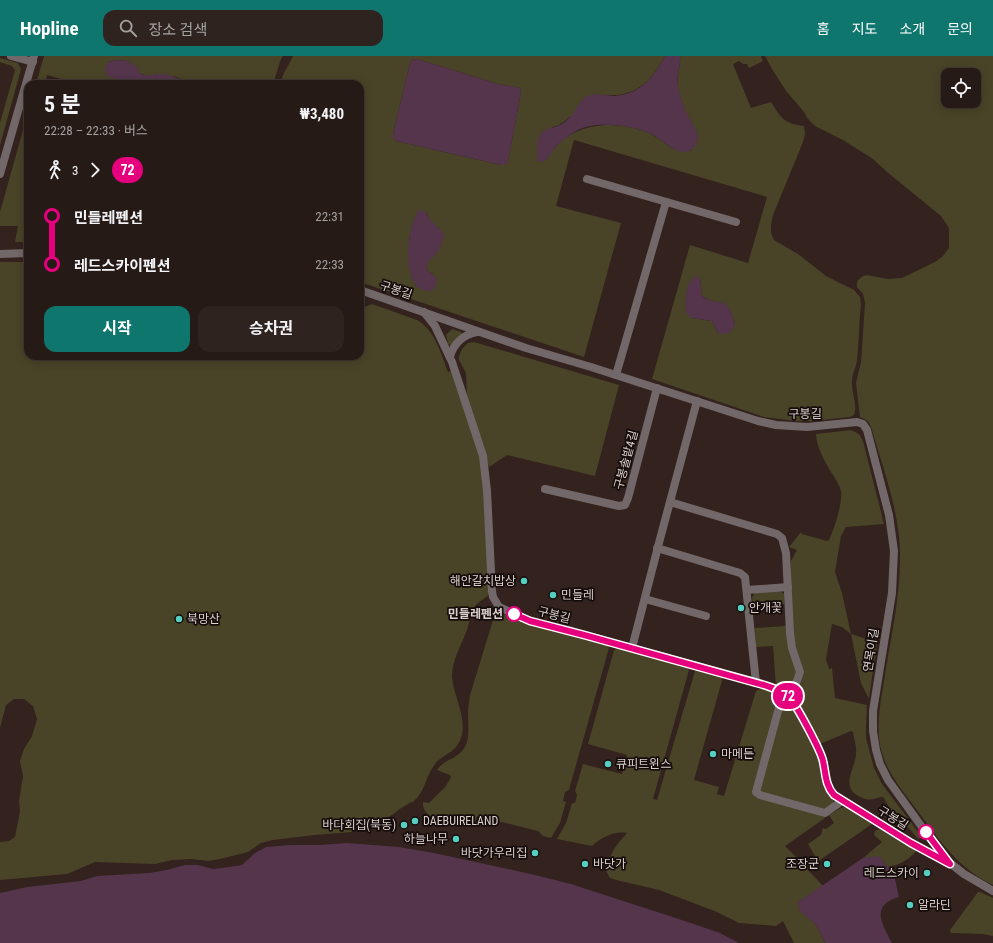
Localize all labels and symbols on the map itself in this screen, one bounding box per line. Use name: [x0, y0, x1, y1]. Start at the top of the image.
street label: 구봉길: [378, 278, 414, 302]
street label: 구봉길: [788, 407, 822, 421]
street label: 구봉솔밭4길: [611, 429, 641, 491]
place label: 해안갈치밥상: [450, 574, 516, 588]
marker: 해안갈치밥상: [519, 576, 529, 586]
place label: 민들레: [561, 588, 594, 602]
marker: 민들레: [548, 590, 558, 600]
place label: 안개꽃: [749, 601, 782, 615]
marker: 안개꽃: [736, 603, 746, 613]
street label: 구봉길: [536, 604, 572, 626]
marker: 민들레펜션: [506, 606, 522, 622]
place label: 민들레펜션: [448, 607, 503, 621]
place label: 북망산: [187, 612, 220, 626]
marker: 북망산: [174, 614, 184, 624]
street label: 연목이길: [861, 627, 881, 673]
line badge: 72: [770, 683, 806, 709]
place label: 마메든: [721, 747, 754, 761]
marker: 마메든: [708, 749, 718, 759]
place label: 큐피트윈스: [616, 757, 671, 771]
marker: 큐피트윈스: [603, 759, 613, 769]
street label: 구봉길: [875, 803, 911, 833]
place label: DAEBUIRELAND: [423, 814, 498, 828]
marker: DAEBUIRELAND: [410, 816, 420, 826]
place label: 바다회집(북동): [322, 818, 396, 832]
marker: 바다회집(북동): [399, 820, 409, 830]
unlabelled marker: [918, 824, 934, 840]
place label: 하늘나무: [404, 832, 448, 846]
marker: 하늘나무: [451, 834, 461, 844]
place label: 바닷가우리집: [461, 846, 527, 860]
marker: 바닷가우리집: [530, 848, 540, 858]
place label: 바닷가: [593, 857, 626, 871]
place label: 조장군: [786, 857, 819, 871]
marker: 바닷가: [580, 859, 590, 869]
marker: 조장군: [822, 859, 832, 869]
place label: 레드스카이: [864, 866, 919, 880]
marker: 레드스카이: [922, 868, 932, 878]
place label: 알라딘: [918, 898, 951, 912]
marker: 알라딘: [905, 900, 915, 910]

